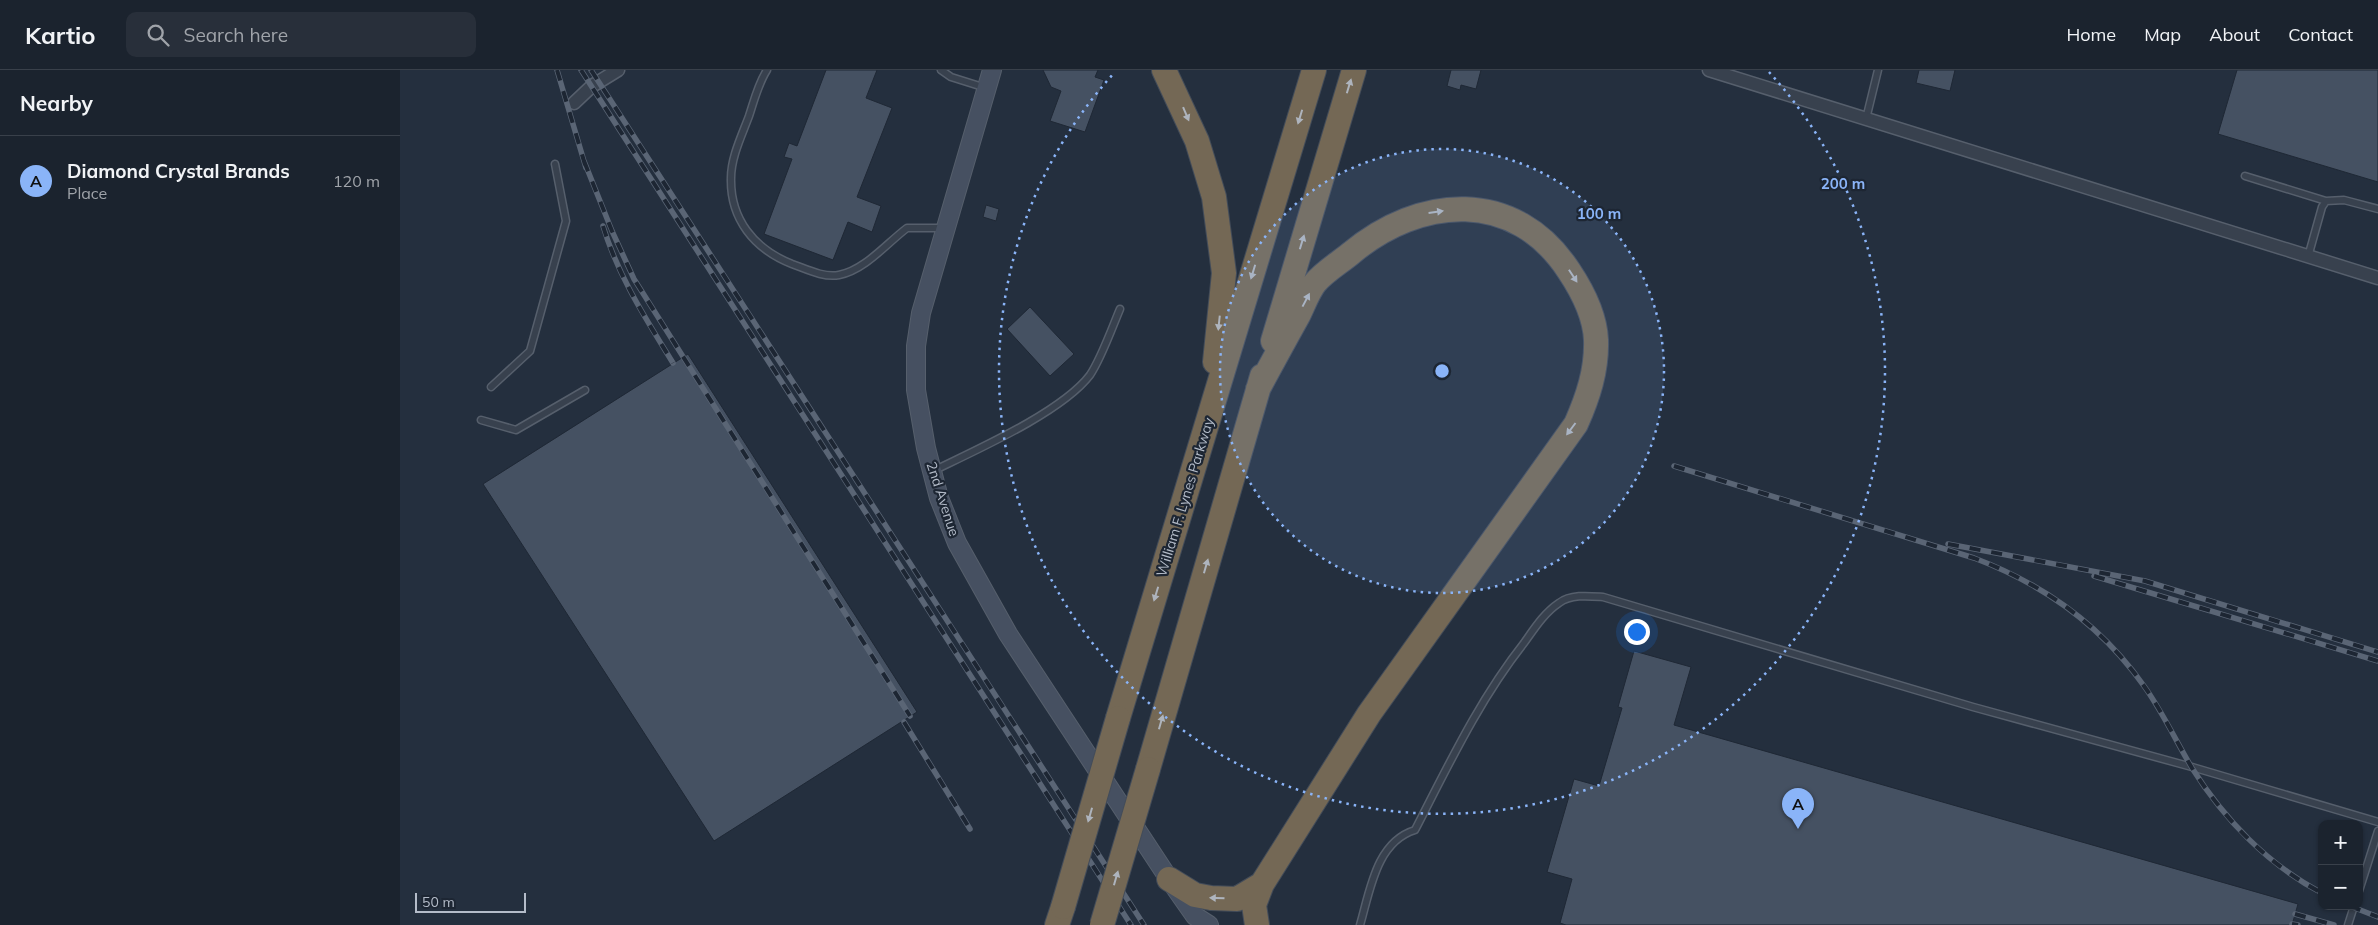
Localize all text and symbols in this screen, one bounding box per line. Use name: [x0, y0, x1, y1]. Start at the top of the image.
search box: [126, 12, 476, 57]
text: Kartio: [25, 20, 96, 50]
icon: search: [144, 21, 172, 49]
text: Search here: [184, 23, 288, 47]
text: Home: [2066, 23, 2116, 46]
text: Map: [2144, 23, 2181, 46]
text: About: [2209, 23, 2260, 46]
text: Contact: [2288, 23, 2353, 46]
one-way arrow: [1345, 79, 1353, 94]
text: Nearby: [20, 90, 93, 116]
one-way arrow: [1182, 107, 1190, 121]
one-way arrow: [1296, 109, 1304, 124]
text: Diamond Crystal Brands: [67, 159, 290, 183]
text: A: [30, 171, 42, 191]
text: 120 m: [333, 171, 380, 191]
text: 200 m: [1821, 174, 1865, 193]
text: Place: [67, 183, 107, 203]
text: 100 m: [1577, 204, 1621, 223]
one-way arrow: [1429, 207, 1445, 215]
one-way arrow: [1299, 235, 1307, 250]
one-way arrow: [1249, 265, 1256, 280]
one-way arrow: [1568, 270, 1578, 283]
one-way arrow: [1302, 293, 1310, 308]
one-way arrow: [1215, 315, 1223, 331]
centre of rings: [1433, 362, 1451, 380]
street label: William F. Lynes Parkway: [1152, 415, 1218, 579]
one-way arrow: [1566, 422, 1577, 435]
street label: 2nd Avenue: [922, 459, 964, 539]
one-way arrow: [1203, 558, 1211, 573]
one-way arrow: [1152, 586, 1160, 601]
your location: [1624, 619, 1650, 645]
one-way arrow: [1158, 714, 1166, 729]
pin: A: [1782, 788, 1814, 829]
one-way arrow: [1085, 808, 1093, 823]
map controls: [2318, 820, 2363, 910]
button: +: [2318, 820, 2363, 865]
button: −: [2318, 865, 2363, 910]
one-way arrow: [1112, 871, 1120, 886]
scale bar: [415, 890, 526, 913]
text: 50 m: [422, 893, 455, 911]
one-way arrow: [1209, 894, 1225, 902]

